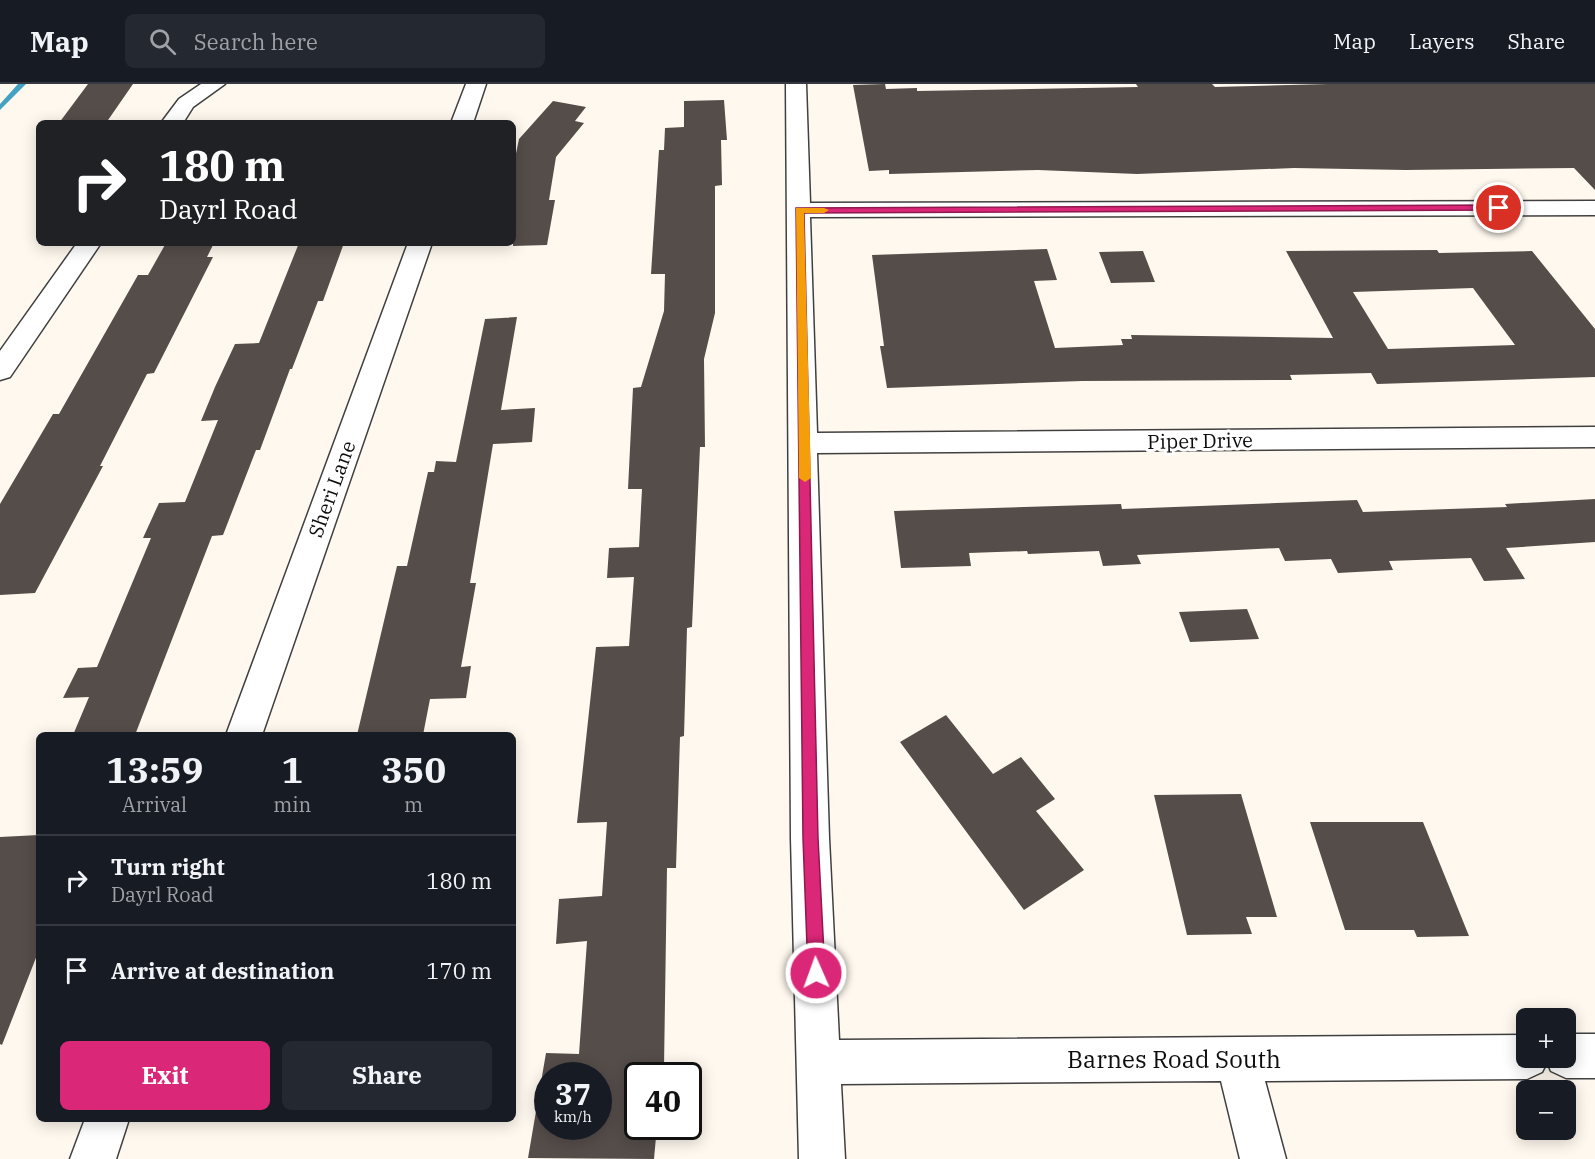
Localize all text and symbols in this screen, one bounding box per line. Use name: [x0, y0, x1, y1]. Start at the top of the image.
search box: [125, 14, 545, 68]
text: Map: [30, 23, 89, 60]
icon: search: [146, 25, 179, 58]
text: Search here: [194, 27, 318, 56]
text: Map: [1333, 27, 1376, 55]
text: Layers: [1409, 27, 1475, 55]
text: Share: [1508, 27, 1565, 55]
text: 180 m: [159, 138, 285, 193]
icon: right: [60, 144, 138, 222]
pin: [1473, 182, 1524, 233]
text: Dayrl Road: [159, 191, 298, 226]
icon: arrive: [1482, 191, 1515, 224]
street label: Piper Drive: [1147, 426, 1253, 455]
street label: Sheri Lane: [302, 437, 361, 541]
text: 13:59: [106, 746, 203, 793]
text: 1: [281, 746, 303, 793]
text: 350: [381, 746, 446, 793]
text: Arrival: [122, 791, 187, 818]
text: min: [273, 791, 311, 818]
text: m: [404, 791, 423, 818]
text: Turn right: [111, 852, 225, 881]
icon: right: [60, 864, 93, 897]
text: 180 m: [426, 866, 492, 895]
text: Dayrl Road: [111, 881, 214, 908]
position arrow: [784, 941, 848, 1005]
icon: arrive: [60, 954, 93, 987]
text: Arrive at destination: [111, 956, 334, 985]
text: 170 m: [426, 956, 492, 985]
map controls: [1516, 1008, 1576, 1140]
button: +: [1516, 1008, 1576, 1068]
button: Exit: [60, 1041, 270, 1110]
button: Share: [282, 1041, 492, 1110]
street label: Barnes Road South: [1067, 1043, 1281, 1075]
speed limit sign: 40: [624, 1062, 702, 1140]
text: 37: [555, 1074, 591, 1113]
button: −: [1516, 1080, 1576, 1140]
text: km/h: [554, 1107, 592, 1126]

